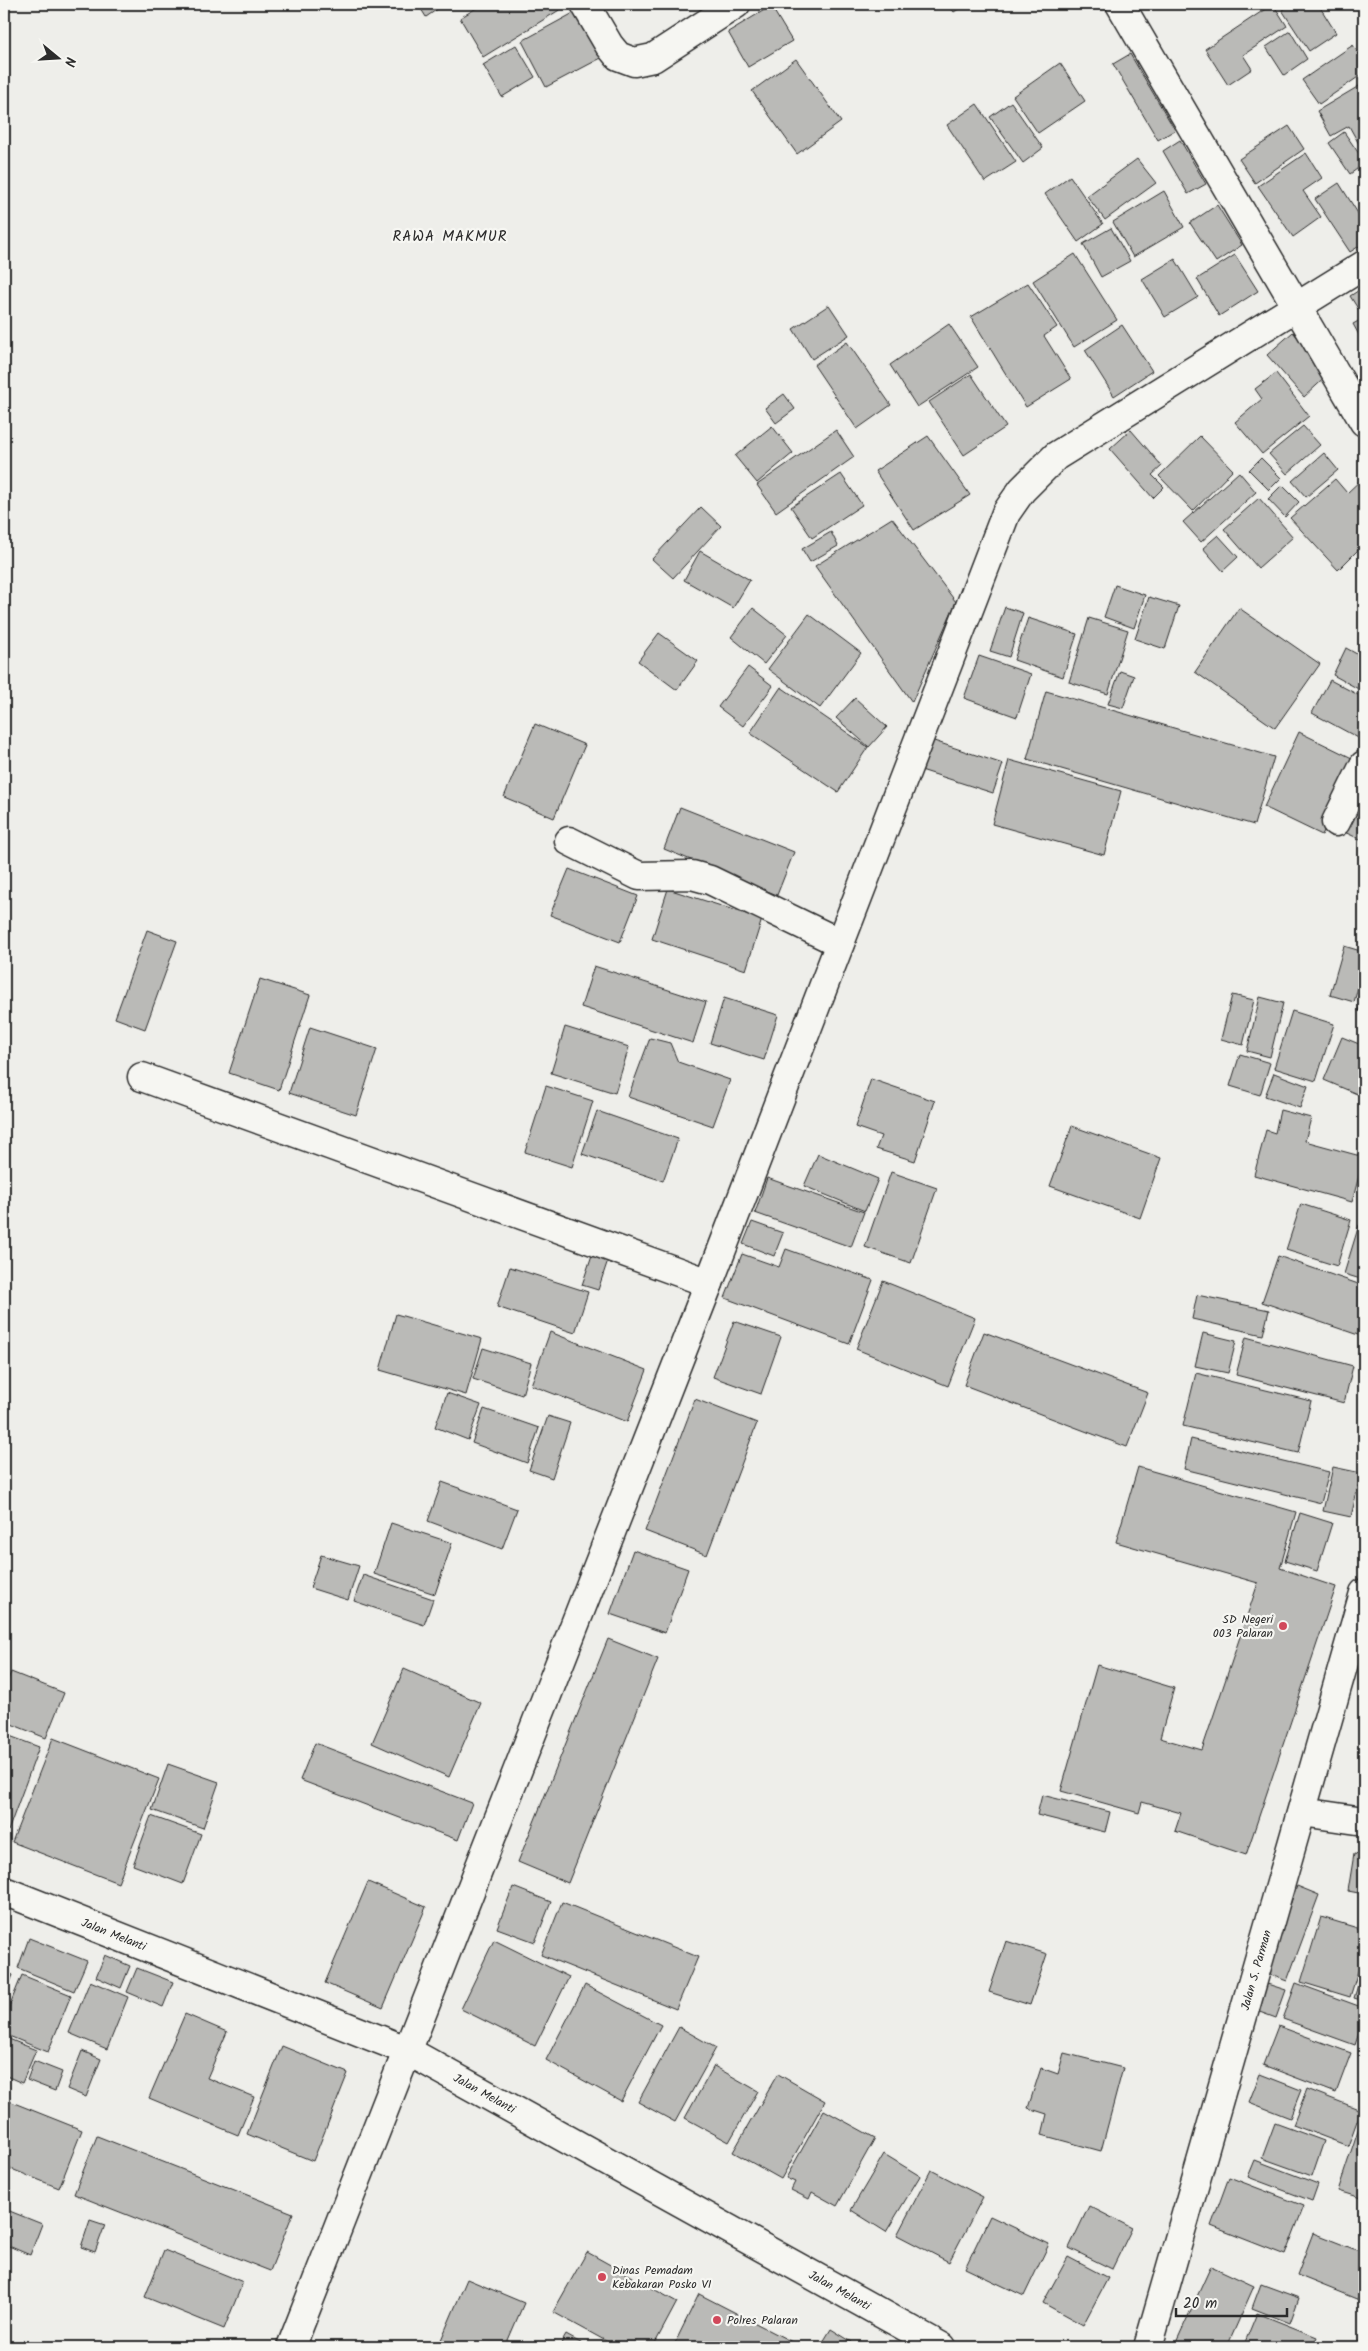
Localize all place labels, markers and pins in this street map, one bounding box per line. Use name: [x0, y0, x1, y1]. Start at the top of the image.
place label: SD Negeri 003 Palaran: [1213, 1610, 1274, 1643]
marker: SD Negeri 003 Palaran: [1277, 1620, 1289, 1632]
place label: Dinas Pemadam Kebakaran Posko VI: [612, 2261, 712, 2294]
marker: Dinas Pemadam Kebakaran Posko VI: [596, 2271, 608, 2283]
place label: Polres Palaran: [727, 2311, 798, 2330]
marker: Polres Palaran: [711, 2314, 723, 2326]

